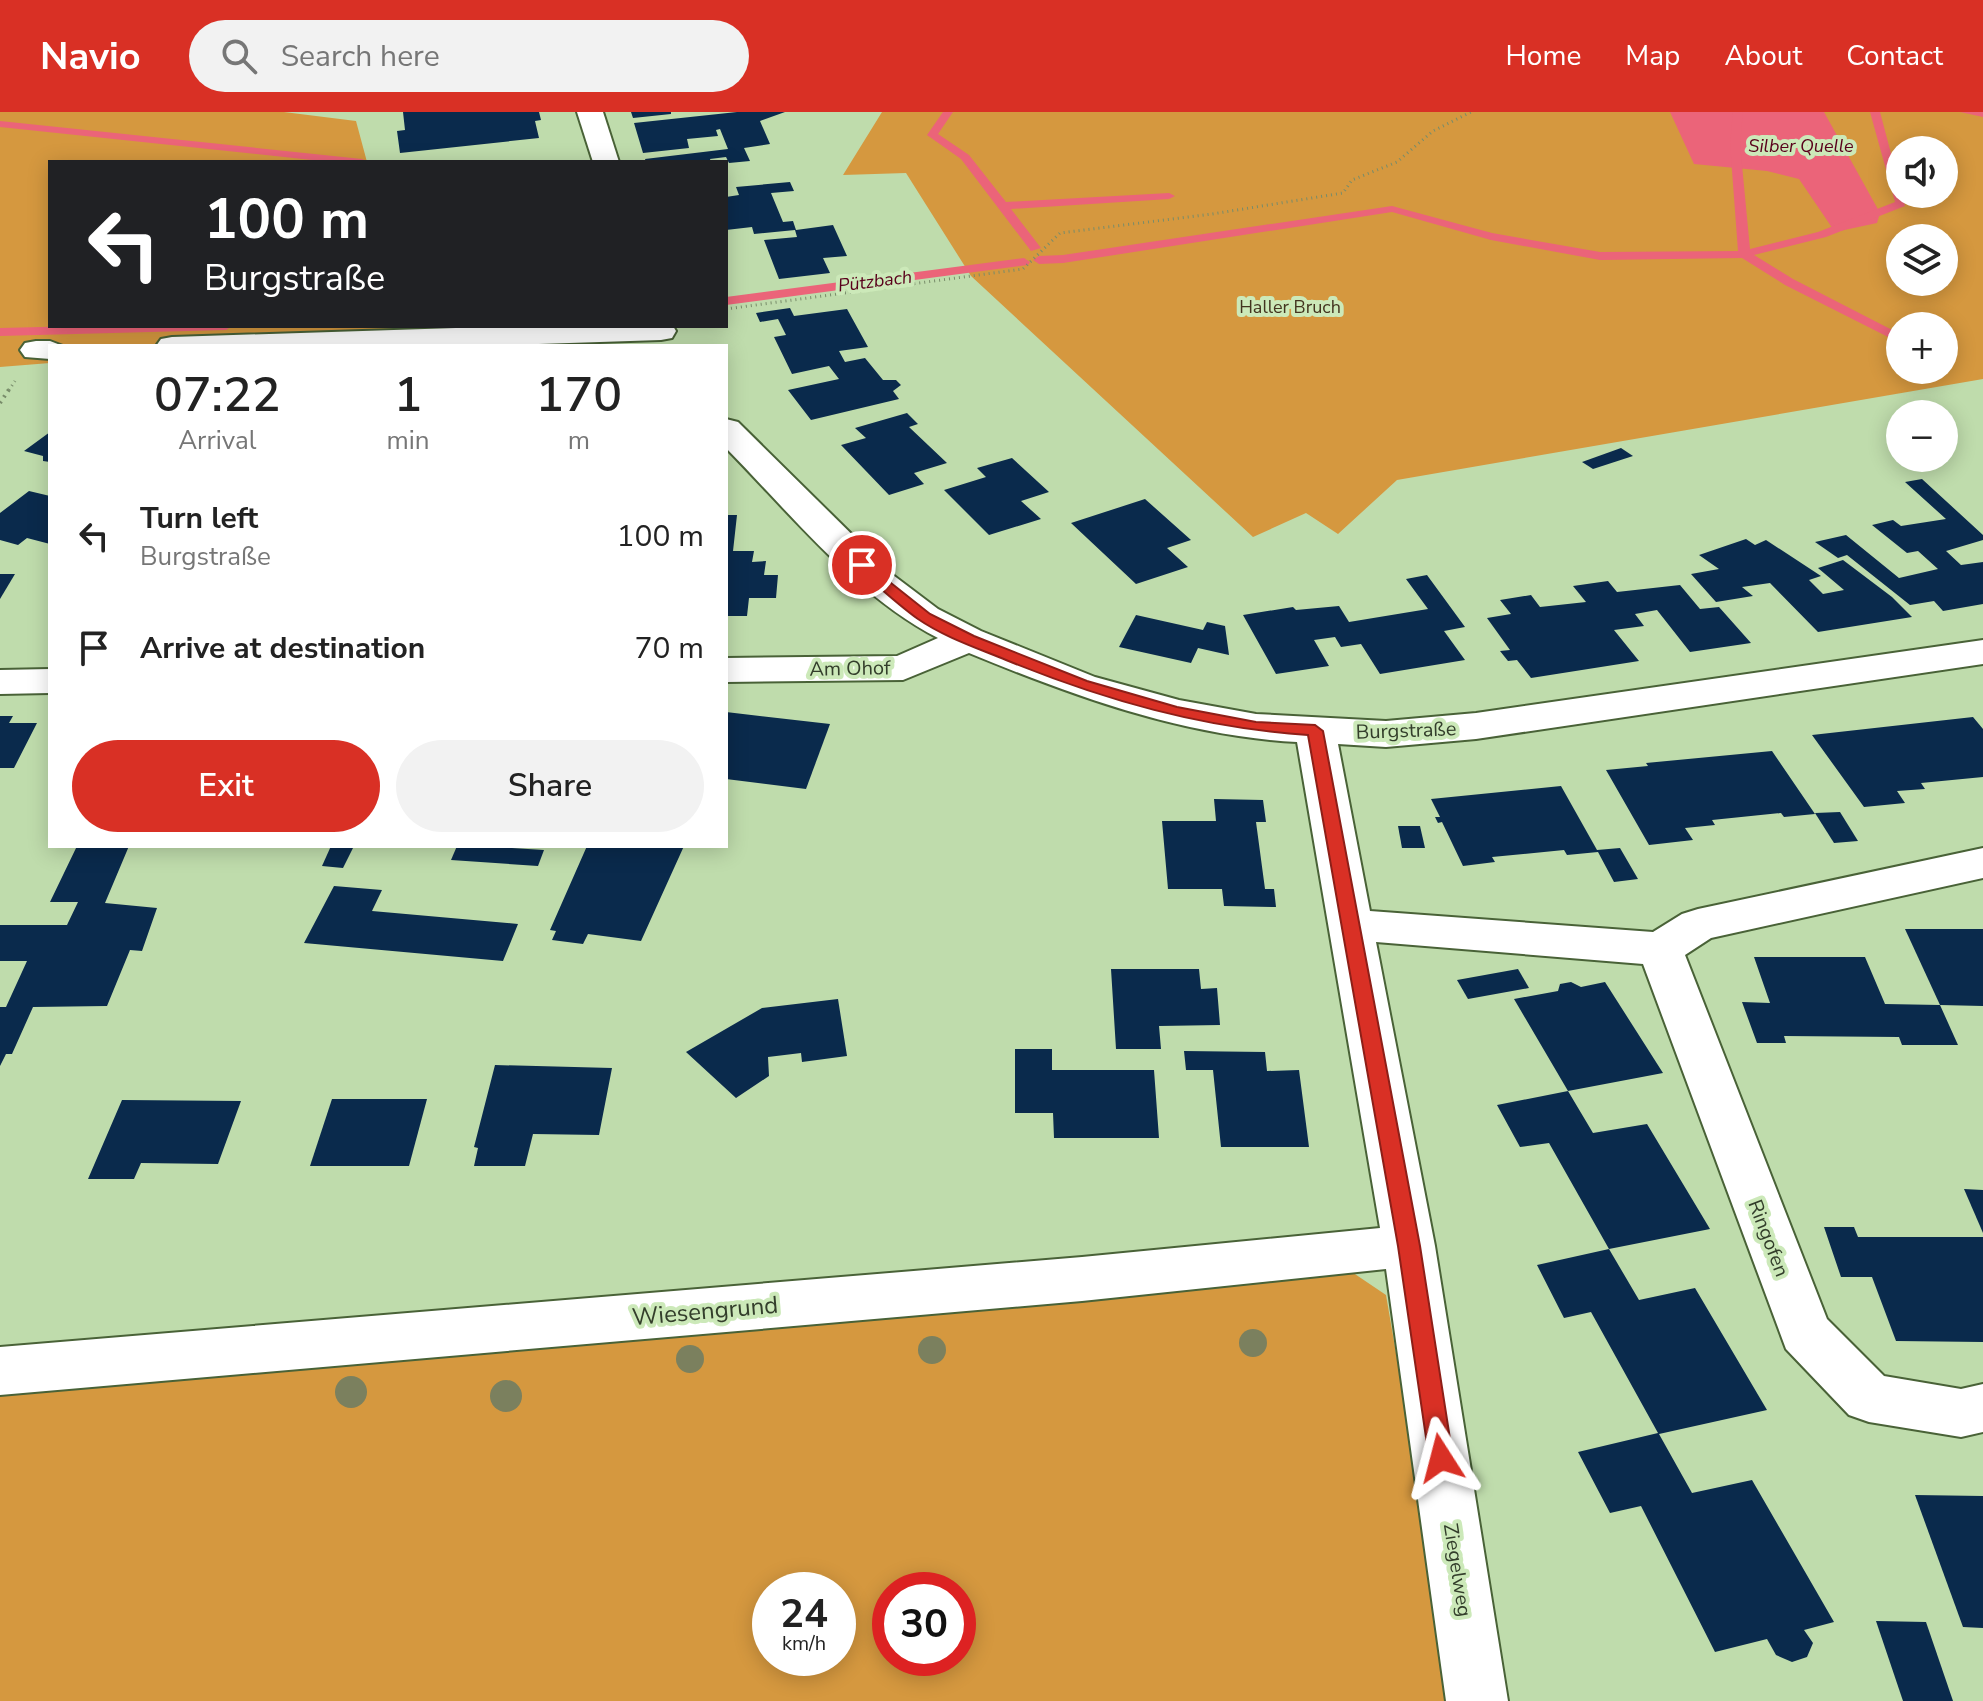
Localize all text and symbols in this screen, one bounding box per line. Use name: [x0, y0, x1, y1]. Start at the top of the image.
search box: [189, 20, 749, 92]
text: Navio: [40, 31, 141, 82]
icon: search: [217, 34, 261, 78]
text: Search here: [281, 36, 440, 77]
text: Home: [1506, 37, 1581, 75]
text: Map: [1625, 37, 1680, 75]
text: About: [1724, 37, 1802, 75]
text: Contact: [1846, 37, 1943, 75]
water label: Silber Quelle: [1748, 134, 1854, 158]
map controls: [1886, 136, 1958, 472]
button: sound: [1886, 136, 1958, 208]
text: 100 m: [204, 181, 369, 258]
icon: left: [72, 192, 176, 296]
button: layers: [1886, 224, 1958, 296]
text: Burgstraße: [204, 254, 385, 303]
water label: Pützbach: [837, 265, 913, 297]
park label: Haller Bruch: [1239, 295, 1341, 319]
button: +: [1886, 312, 1958, 384]
text: 07:22: [154, 362, 281, 428]
text: 1: [394, 362, 422, 428]
text: 170: [536, 362, 622, 428]
button: −: [1886, 400, 1958, 472]
text: Arrival: [178, 423, 256, 458]
text: min: [387, 423, 430, 458]
text: m: [568, 423, 590, 458]
text: Turn left: [140, 498, 258, 539]
icon: left: [72, 514, 116, 558]
text: 100 m: [617, 516, 704, 557]
pin: [828, 531, 896, 599]
text: Burgstraße: [140, 539, 271, 574]
icon: arrive: [840, 543, 884, 587]
icon: arrive: [72, 626, 116, 670]
text: Arrive at destination: [140, 628, 425, 669]
text: 70 m: [635, 628, 704, 669]
street label: Am Ohof: [809, 654, 891, 683]
street label: Burgstraße: [1355, 715, 1457, 746]
button: Exit: [72, 740, 380, 832]
button: Share: [396, 740, 704, 832]
street label: Ringofen: [1742, 1196, 1796, 1281]
street label: Wiesengrund: [631, 1289, 779, 1333]
position arrow: [1399, 1416, 1483, 1500]
street label: Ziegelweg: [1437, 1521, 1478, 1619]
speed limit sign: 30: [872, 1572, 976, 1676]
text: 24: [780, 1587, 828, 1641]
text: km/h: [782, 1630, 826, 1657]

